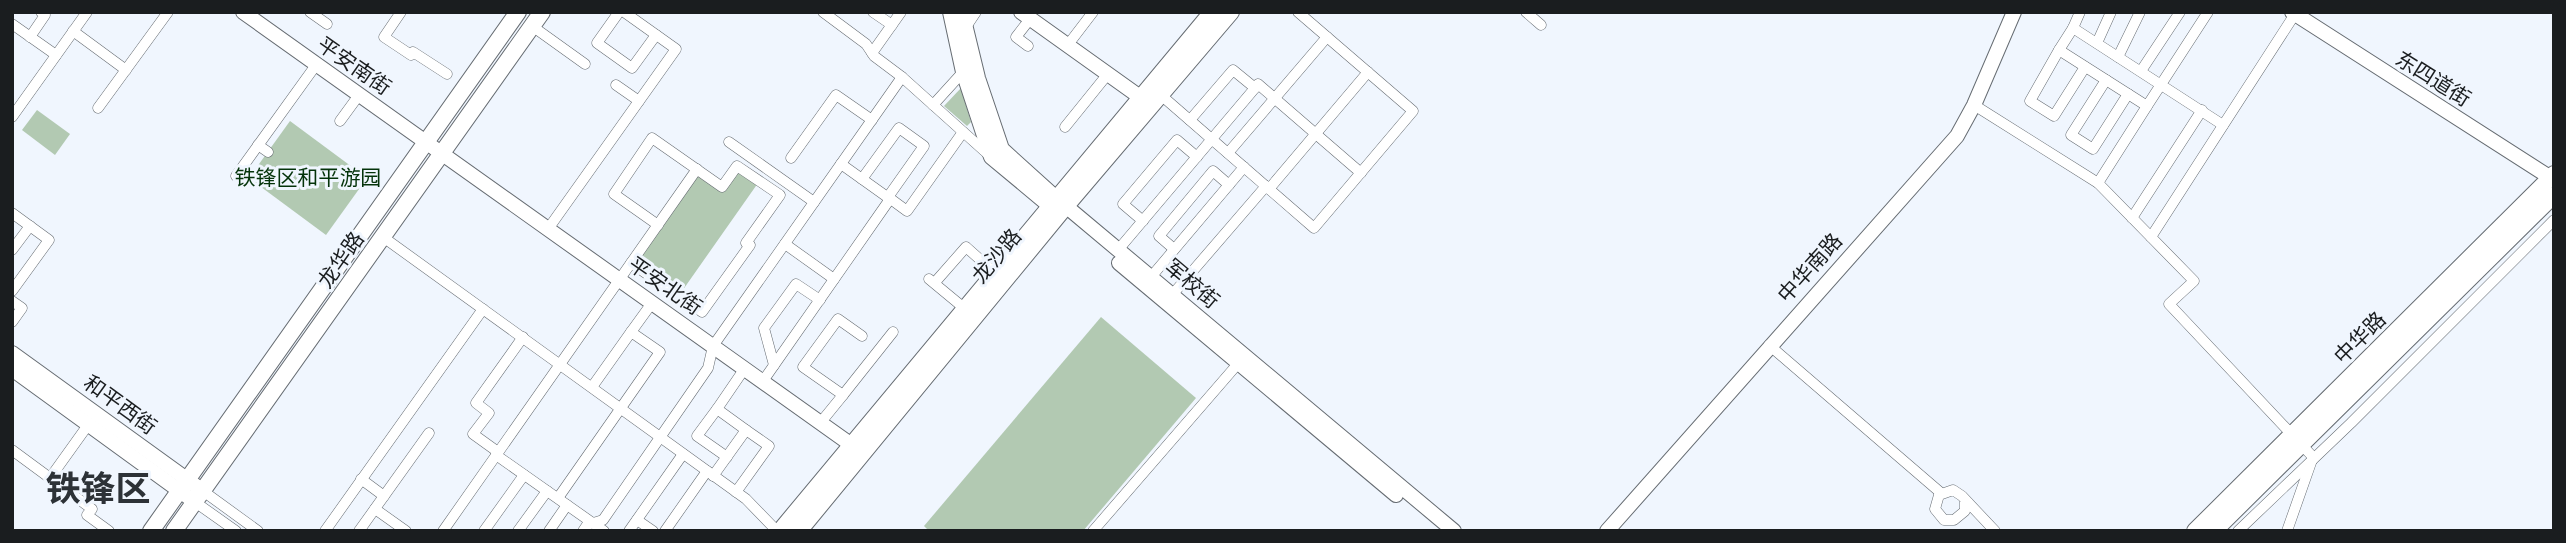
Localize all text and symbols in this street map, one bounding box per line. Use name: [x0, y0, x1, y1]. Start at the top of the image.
street label: 平安南街: [312, 31, 396, 101]
street label: 东四道街: [2390, 46, 2476, 112]
park label: 铁锋区和平游园: [235, 165, 382, 191]
street label: 龙沙路: [967, 224, 1027, 288]
street label: 龙华路: [312, 227, 370, 293]
street label: 中华南路: [1772, 228, 1848, 308]
street label: 平安北街: [623, 251, 707, 321]
street label: 军校街: [1160, 254, 1224, 314]
street label: 中华路: [2329, 307, 2391, 369]
street label: 和平西街: [78, 370, 162, 440]
district label: 铁锋区: [45, 468, 151, 510]

